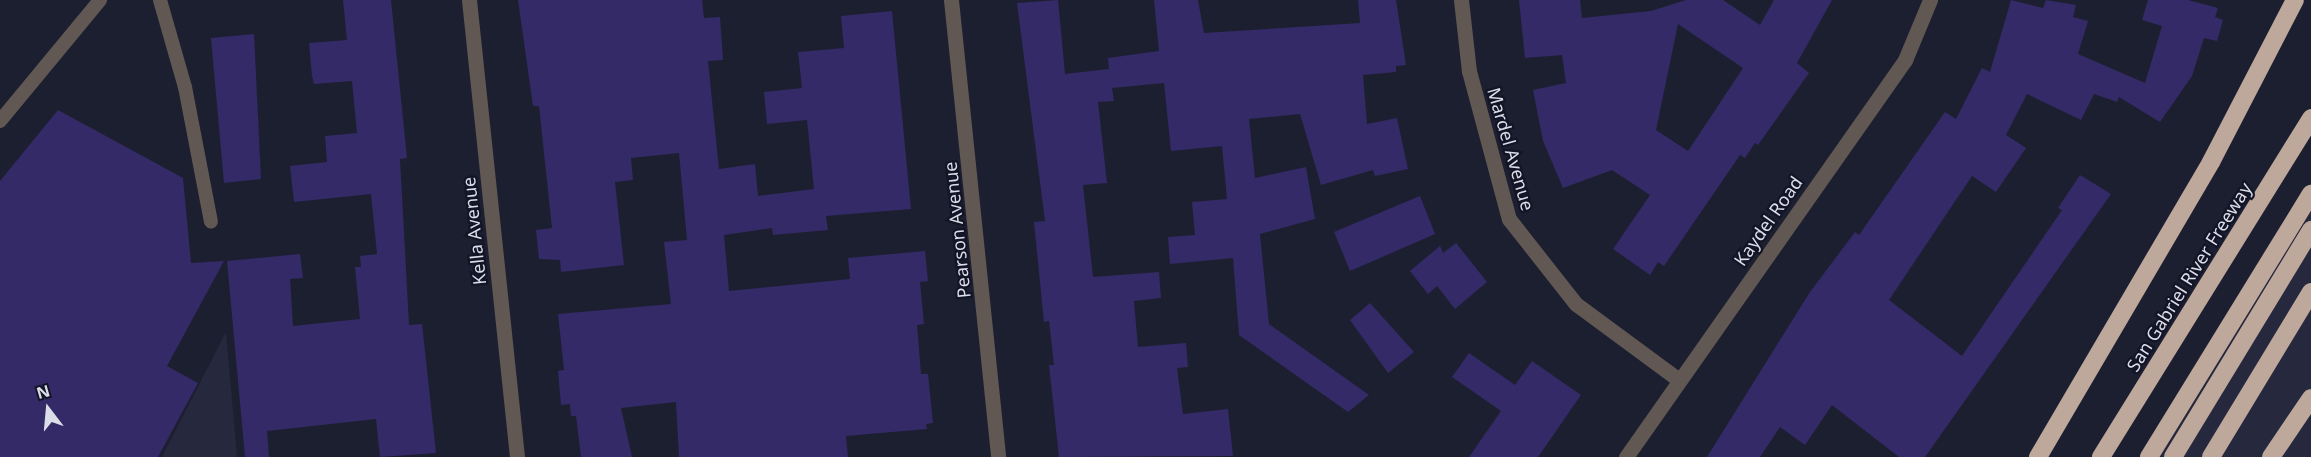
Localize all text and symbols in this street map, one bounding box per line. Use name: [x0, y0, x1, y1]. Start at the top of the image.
street label: Mardel Avenue: [1483, 85, 1539, 213]
street label: Pearson Avenue: [939, 161, 975, 299]
street label: Kaydel Road: [1729, 172, 1807, 270]
street label: Kella Avenue: [458, 176, 490, 286]
street label: San Gabriel River Freeway: [2122, 179, 2256, 375]
north arrow: [18, 379, 78, 439]
text: N: [34, 379, 52, 404]

